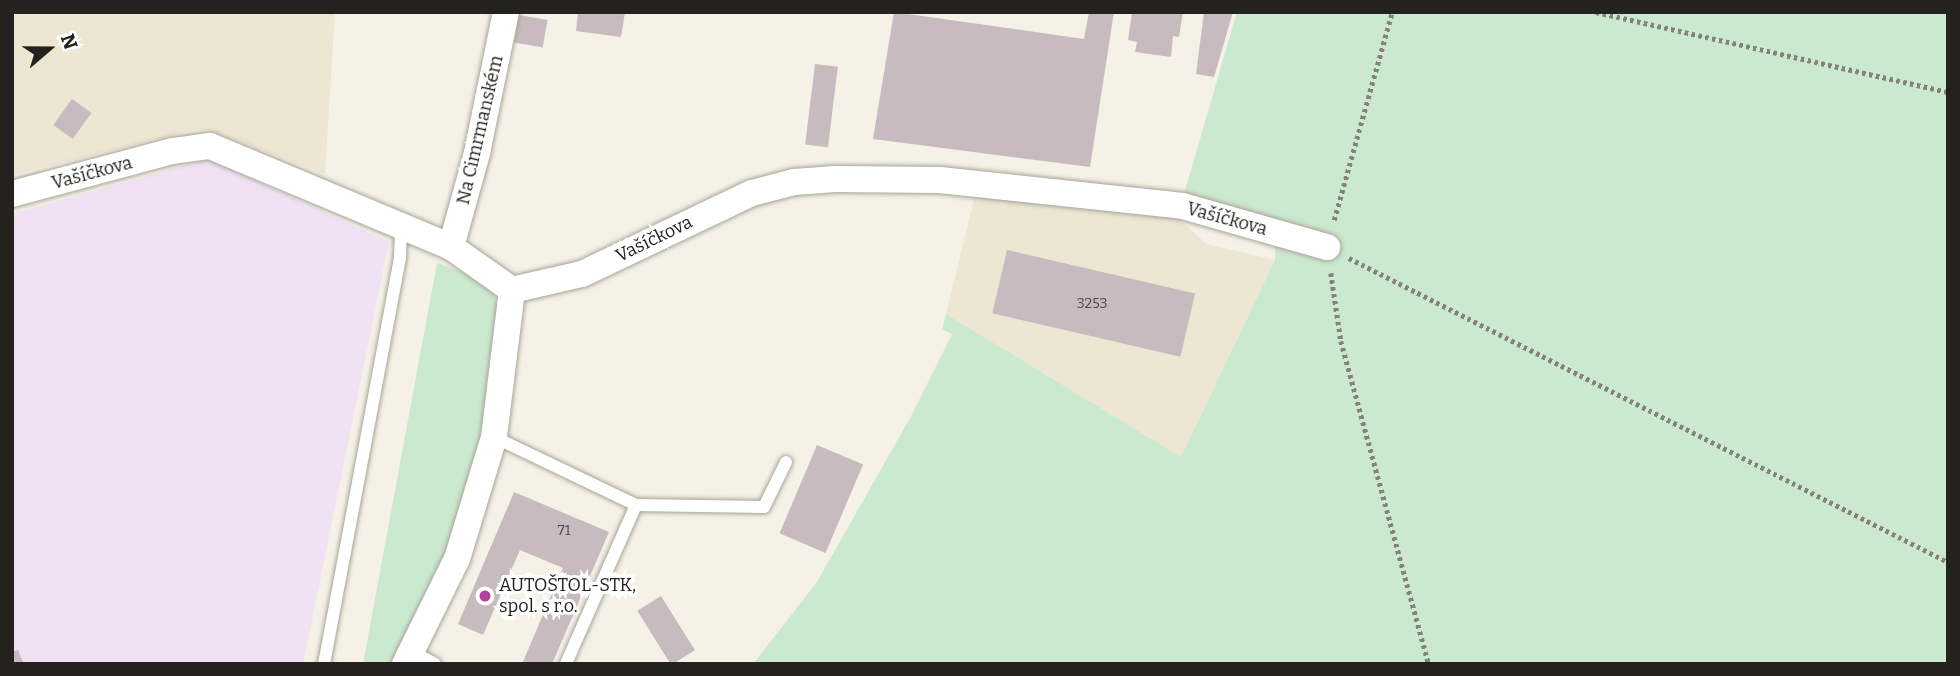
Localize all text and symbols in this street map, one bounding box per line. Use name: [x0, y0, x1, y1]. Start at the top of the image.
north arrow: [14, 14, 84, 84]
text: N: [56, 31, 83, 52]
street label: Na Cimrmanském: [452, 53, 508, 207]
street label: Vašíčkova: [49, 152, 135, 194]
street label: Vašíčkova: [1184, 198, 1270, 240]
street label: Vašíčkova: [612, 211, 696, 267]
house number: 3253: [1077, 296, 1107, 312]
house number: 71: [558, 523, 570, 539]
place label: AUTOŠTOL-STK, spol. s r.o.: [499, 575, 636, 618]
marker: AUTOŠTOL-STK, spol. s r.o.: [477, 588, 493, 604]

